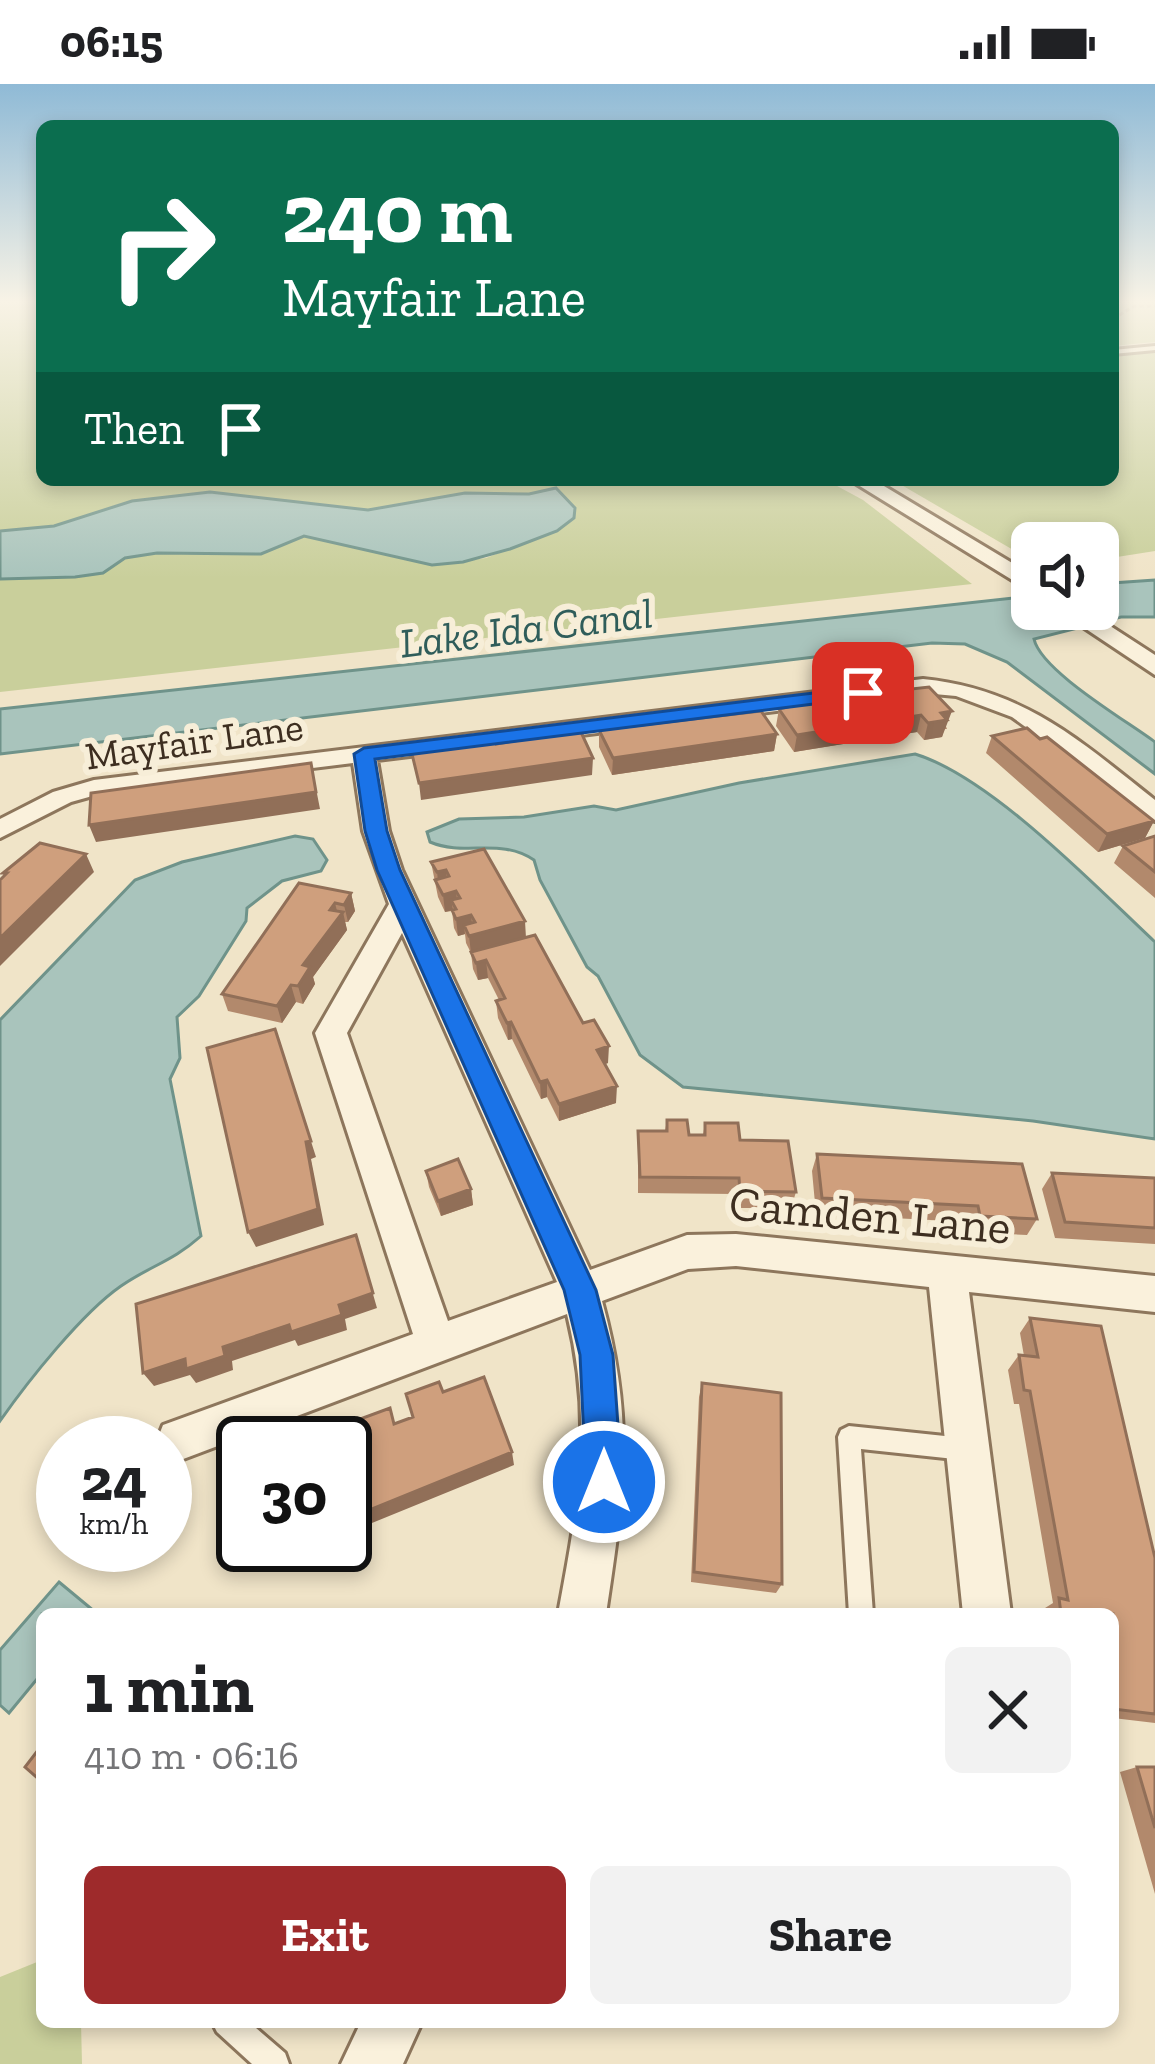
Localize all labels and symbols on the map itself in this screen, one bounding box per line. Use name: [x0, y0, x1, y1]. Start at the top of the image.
water label: Lake Ida Canal: [397, 587, 655, 669]
pin: [812, 642, 914, 744]
street label: Mayfair Lane: [82, 702, 306, 780]
street label: Camden Lane: [727, 1174, 1013, 1256]
speed limit sign: 30: [216, 1416, 372, 1572]
position arrow: [541, 1419, 667, 1545]

